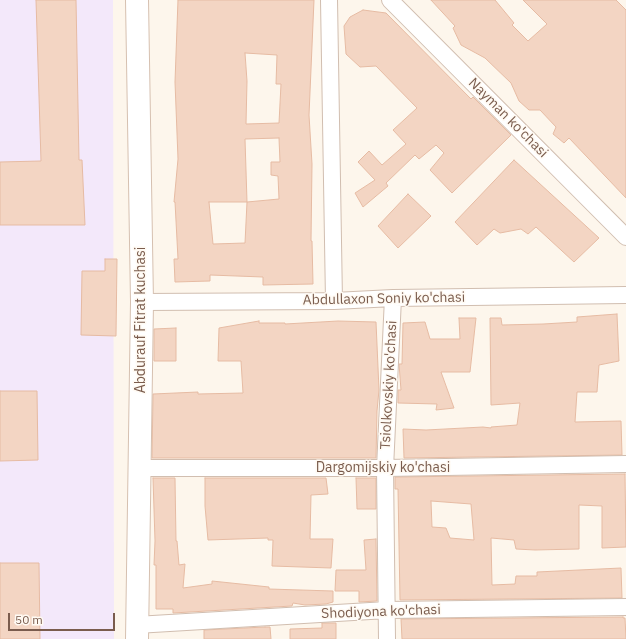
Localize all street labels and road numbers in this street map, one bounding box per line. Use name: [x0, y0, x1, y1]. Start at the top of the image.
street label: Nayman ko'chasi: [465, 75, 551, 161]
street label: Abdurauf Fitrat kuchasi: [133, 247, 149, 393]
street label: Abdullaxon Soniy ko'chasi: [303, 289, 465, 309]
street label: Tsiolkovskiy ko'chasi: [377, 320, 401, 450]
street label: Dargomijskiy ko'chasi: [316, 460, 450, 476]
street label: Shodiyona ko'chasi: [321, 602, 441, 622]

